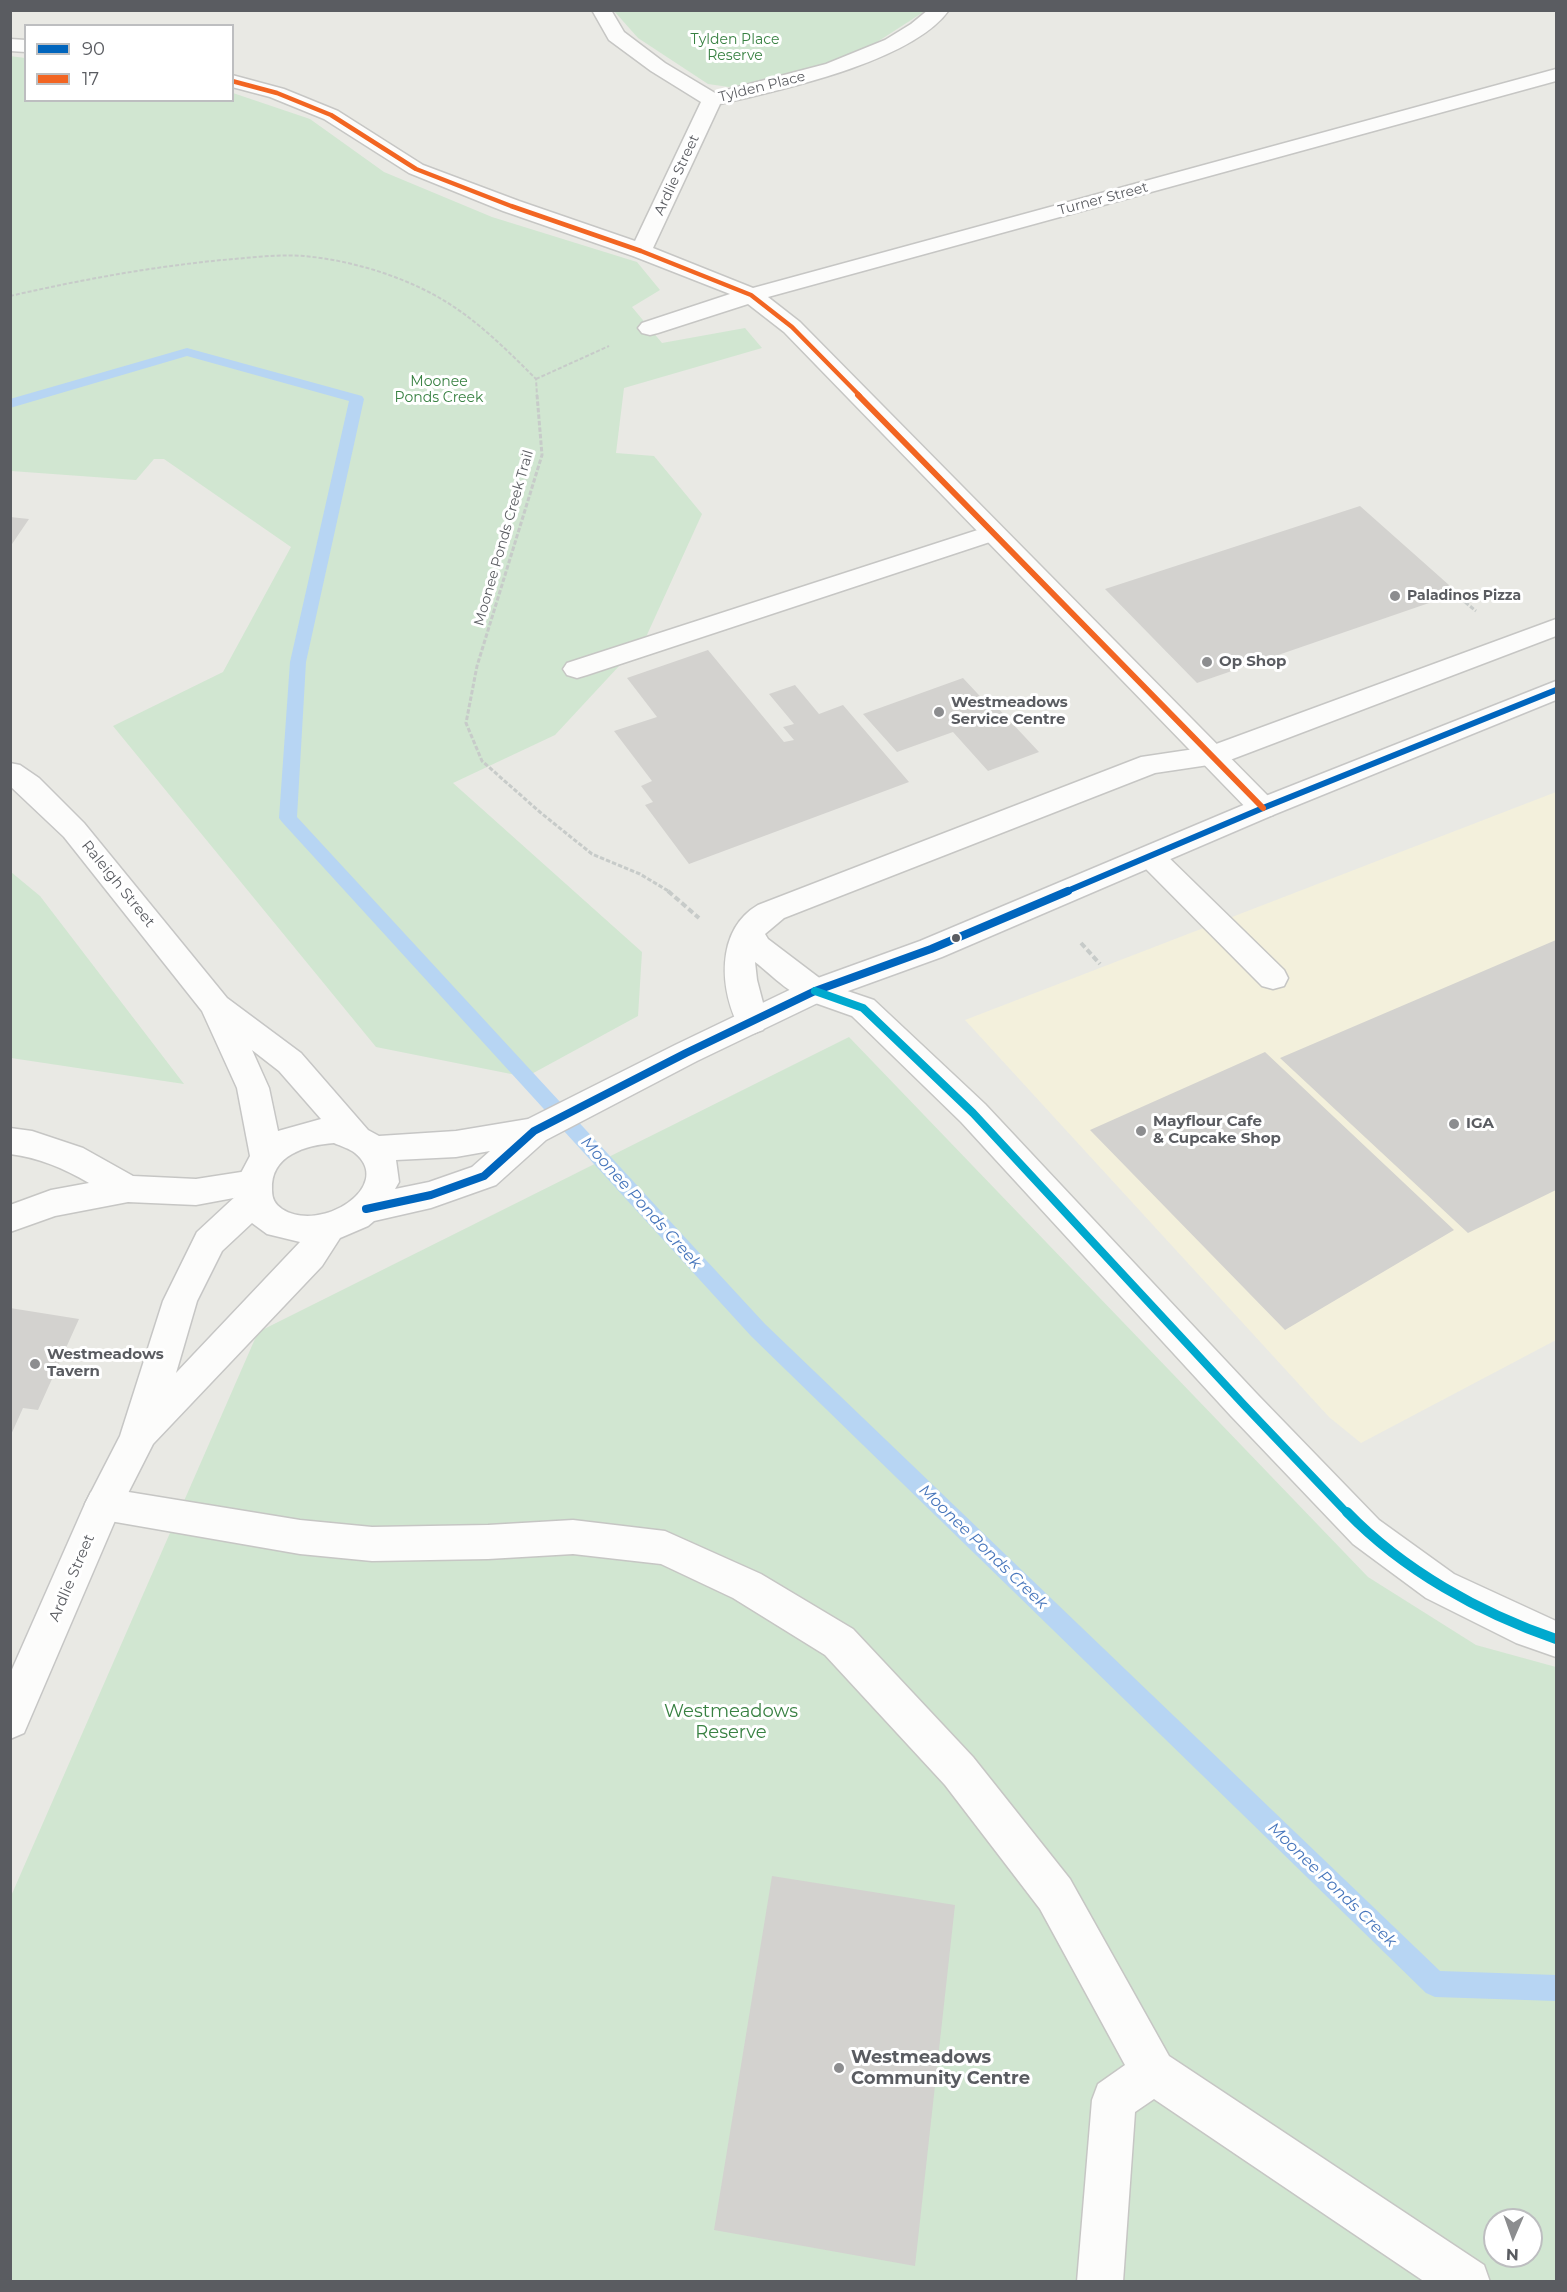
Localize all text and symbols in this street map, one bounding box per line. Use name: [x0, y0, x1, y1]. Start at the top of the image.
legend: [24, 24, 234, 102]
park label: Tylden Place Reserve: [691, 32, 779, 64]
text: 90: [82, 38, 105, 60]
text: 17: [82, 68, 99, 90]
street label: Tylden Place: [717, 68, 807, 106]
street label: Ardlie Street: [651, 132, 703, 218]
street label: Turner Street: [1056, 179, 1150, 219]
park label: Moonee Ponds Creek: [395, 374, 483, 406]
street label: Moonee Ponds Creek Trail: [471, 448, 537, 628]
place label: Paladinos Pizza: [1407, 588, 1521, 604]
marker: Paladinos Pizza: [1388, 589, 1402, 603]
place label: Op Shop: [1219, 653, 1286, 671]
marker: Op Shop: [1200, 655, 1214, 669]
place label: Westmeadows Service Centre: [951, 694, 1068, 729]
marker: Westmeadows Service Centre: [932, 705, 946, 719]
street label: Raleigh Street: [78, 837, 158, 931]
unlabelled marker: [950, 932, 962, 944]
place label: Mayflour Cafe & Cupcake Shop: [1153, 1113, 1281, 1148]
place label: IGA: [1466, 1115, 1494, 1133]
marker: IGA: [1447, 1117, 1461, 1131]
marker: Mayflour Cafe & Cupcake Shop: [1134, 1124, 1148, 1138]
water label: Moonee Ponds Creek: [577, 1133, 705, 1273]
place label: Westmeadows Tavern: [47, 1346, 164, 1381]
marker: Westmeadows Tavern: [28, 1357, 42, 1371]
water label: Moonee Ponds Creek: [915, 1481, 1051, 1613]
street label: Ardlie Street: [46, 1532, 98, 1624]
park label: Westmeadows Reserve: [664, 1701, 798, 1744]
water label: Moonee Ponds Creek: [1264, 1819, 1400, 1951]
place label: Westmeadows Community Centre: [851, 2047, 1030, 2090]
marker: Westmeadows Community Centre: [832, 2061, 846, 2075]
north arrow: [1483, 2208, 1543, 2268]
text: N: [1506, 2245, 1519, 2264]

